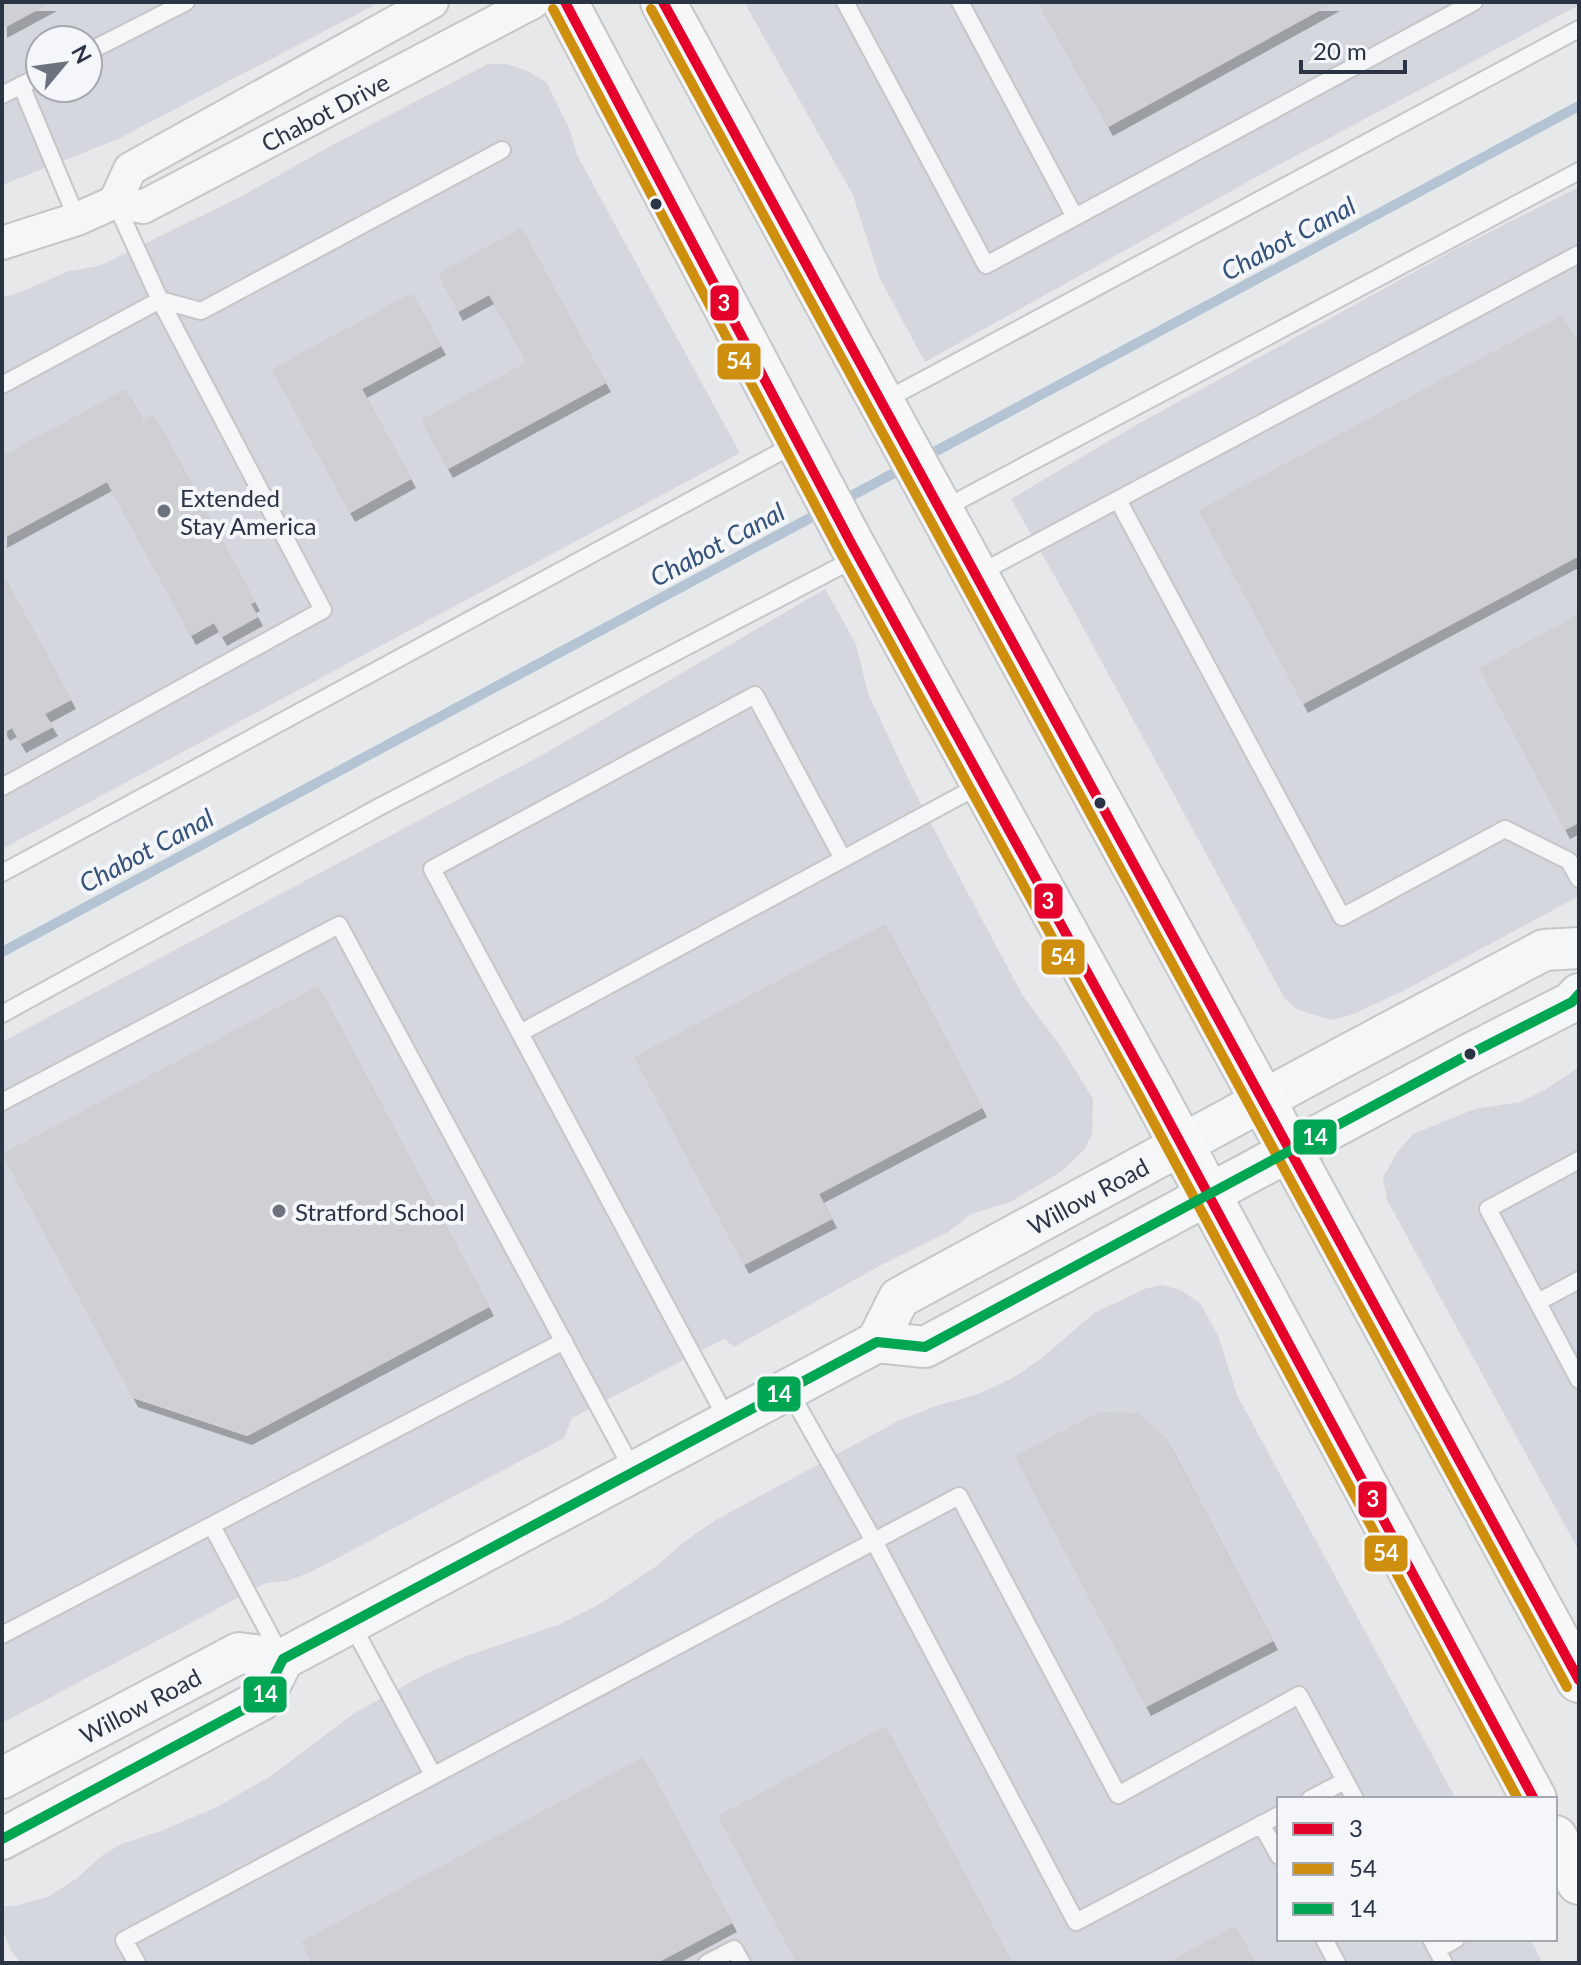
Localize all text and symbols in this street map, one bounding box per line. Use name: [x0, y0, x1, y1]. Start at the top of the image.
north arrow: [24, 24, 104, 104]
scale bar: [1301, 24, 1405, 74]
text: 20 m: [1313, 36, 1367, 65]
text: N: [66, 40, 98, 68]
street label: Chabot Drive: [256, 66, 393, 157]
water label: Chabot Canal: [1215, 189, 1361, 287]
unlabelled marker: [648, 196, 664, 212]
line badge: 3: [709, 284, 740, 322]
text: 3: [718, 289, 730, 316]
line badge: 54: [716, 342, 762, 381]
text: 54: [726, 347, 752, 374]
place label: Extended Stay America: [180, 483, 316, 540]
water label: Chabot Canal: [644, 495, 790, 593]
marker: Extended Stay America: [155, 502, 173, 520]
unlabelled marker: [1092, 795, 1108, 811]
water label: Chabot Canal: [73, 801, 219, 899]
line badge: 3: [1033, 882, 1064, 920]
text: 3: [1042, 887, 1054, 914]
line badge: 54: [1040, 938, 1086, 976]
text: 54: [1050, 943, 1076, 970]
unlabelled marker: [1462, 1046, 1478, 1062]
line badge: 14: [1292, 1118, 1338, 1156]
text: 14: [1302, 1123, 1328, 1150]
street label: Willow Road: [1022, 1151, 1153, 1240]
place label: Stratford School: [295, 1197, 465, 1226]
marker: Stratford School: [270, 1202, 288, 1220]
line badge: 14: [756, 1375, 802, 1413]
text: 14: [766, 1380, 792, 1407]
line badge: 3: [1357, 1480, 1388, 1519]
text: 3: [1367, 1485, 1379, 1512]
line badge: 54: [1363, 1534, 1409, 1573]
text: 54: [1373, 1539, 1399, 1566]
street label: Willow Road: [74, 1661, 206, 1749]
line badge: 14: [242, 1675, 288, 1714]
text: 14: [252, 1680, 278, 1707]
legend: [1277, 1797, 1557, 1941]
text: 3: [1349, 1813, 1363, 1842]
text: 54: [1349, 1853, 1377, 1882]
text: 14: [1349, 1893, 1377, 1922]

